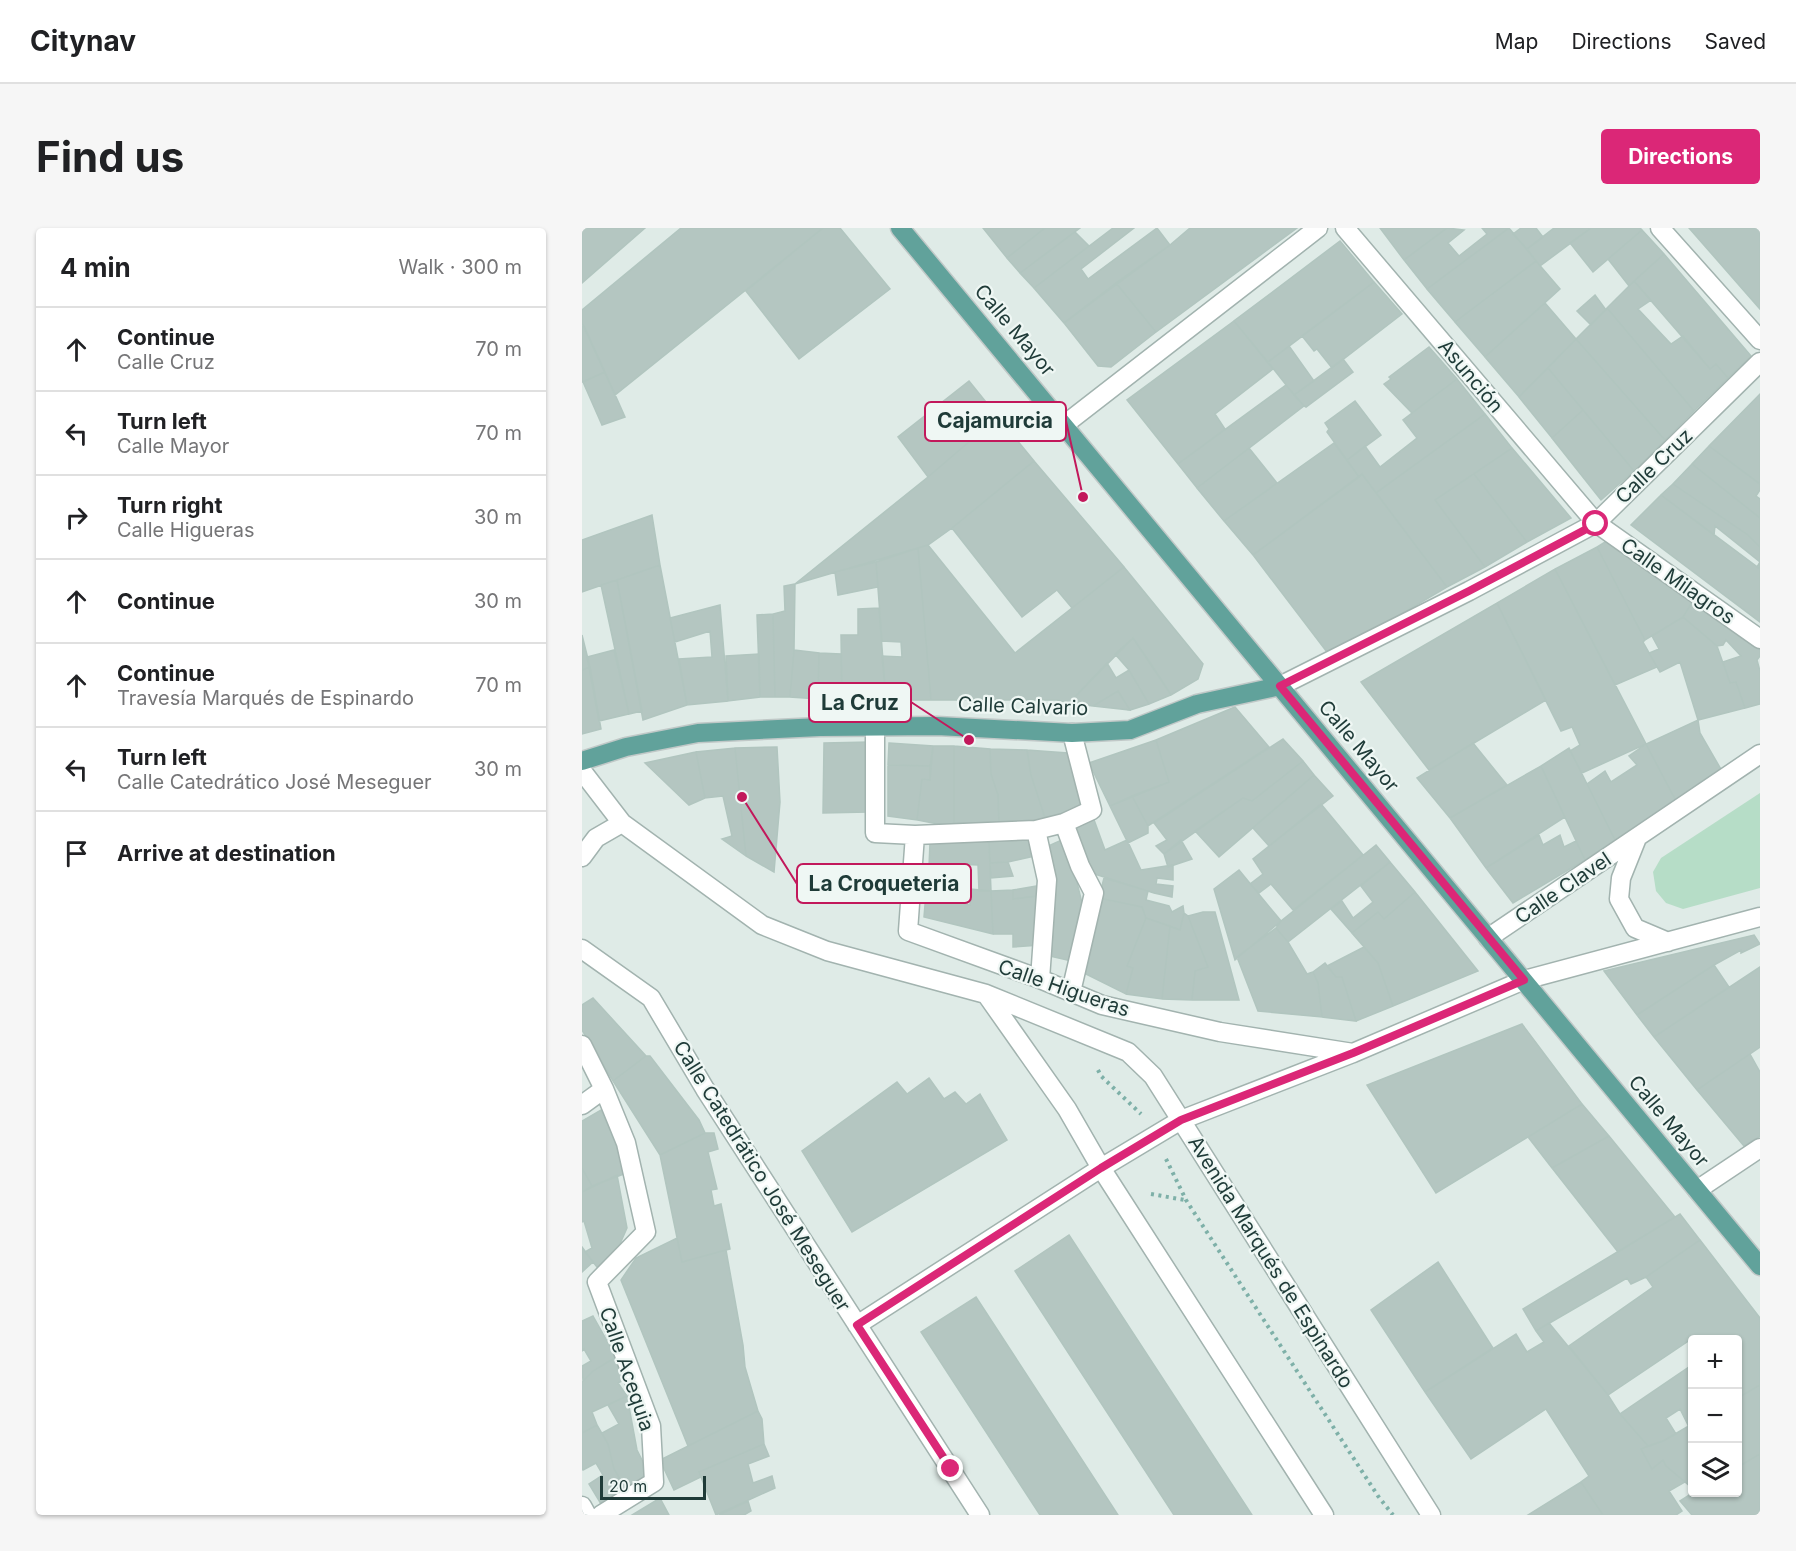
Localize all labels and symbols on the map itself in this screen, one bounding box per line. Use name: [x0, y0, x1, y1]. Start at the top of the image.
street label: Calle Mayor: [970, 279, 1061, 381]
street label: Asunción: [1433, 335, 1509, 417]
callout: Cajamurcia: [925, 402, 1066, 441]
text: Cajamurcia: [937, 408, 1053, 433]
street label: Calle Cruz: [1610, 423, 1698, 509]
route start: [1582, 510, 1608, 536]
street label: Calle Milagros: [1616, 533, 1740, 629]
callout: La Cruz: [809, 683, 911, 722]
text: La Cruz: [821, 690, 899, 715]
street label: Calle Calvario: [957, 692, 1089, 720]
street label: Calle Mayor: [1314, 695, 1405, 797]
street label: Calle Clavel: [1510, 847, 1616, 929]
callout: La Croqueteria: [797, 864, 971, 903]
text: La Croqueteria: [809, 871, 959, 896]
street label: Calle Higueras: [995, 954, 1133, 1022]
street label: Calle Catedrático José Meseguer: [668, 1036, 856, 1316]
street label: Calle Mayor: [1624, 1070, 1715, 1172]
street label: Avenida Marqués de Espinardo: [1183, 1131, 1359, 1393]
street label: Calle Acequia: [595, 1304, 659, 1434]
route end: [937, 1455, 963, 1481]
scale bar: [600, 1473, 706, 1500]

